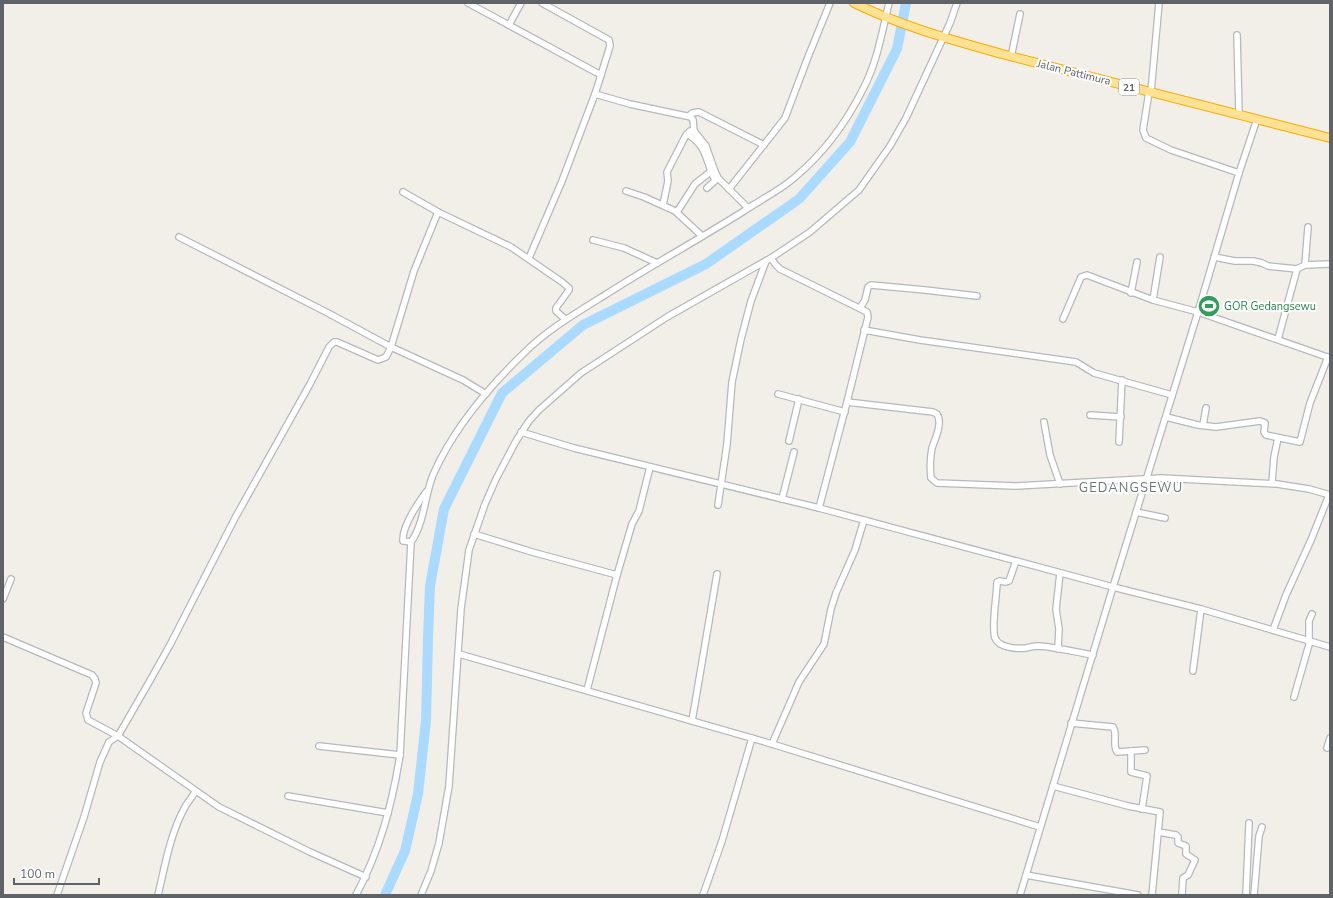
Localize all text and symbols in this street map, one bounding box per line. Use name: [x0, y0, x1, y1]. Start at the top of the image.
street label: Jalan Pattimura: [1034, 56, 1112, 89]
road number: 21: [1119, 79, 1139, 95]
sports icon: GOR Gedangsewu: [1196, 293, 1222, 319]
place label: GOR Gedangsewu: [1224, 299, 1316, 314]
district label: GEDANGSEWU: [1079, 479, 1183, 497]
scale bar: [14, 860, 99, 886]
text: 100 m: [20, 866, 55, 882]

